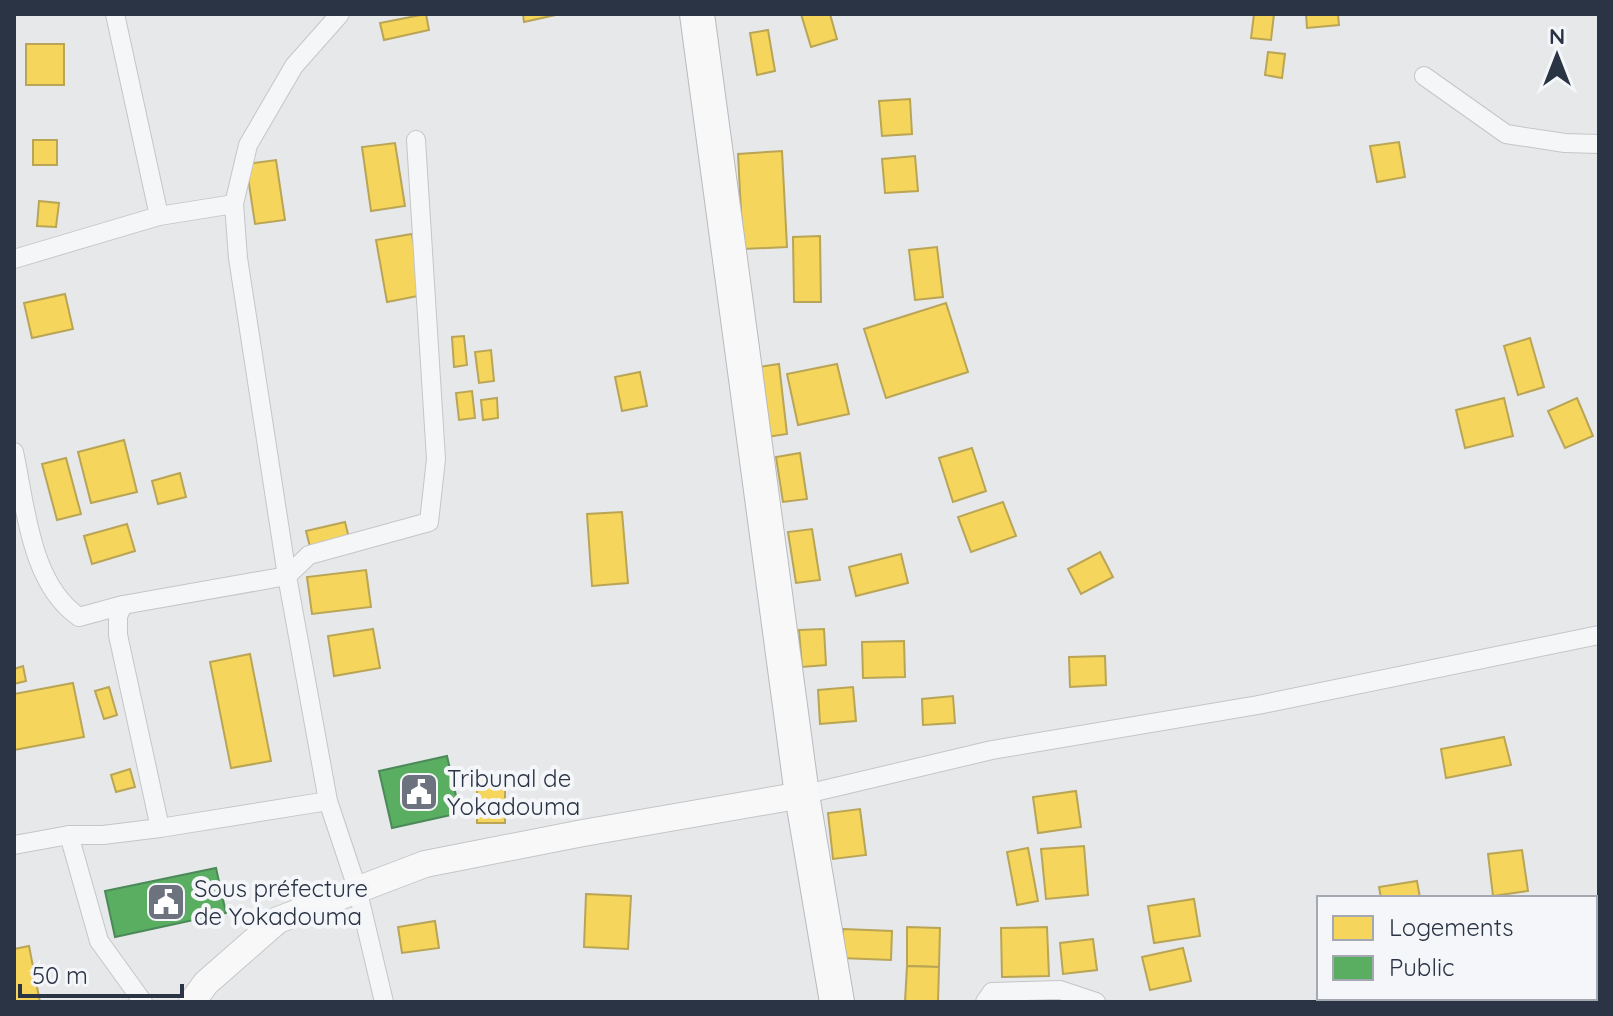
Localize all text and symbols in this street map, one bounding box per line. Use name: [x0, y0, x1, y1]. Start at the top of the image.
north arrow: [1517, 16, 1597, 96]
text: N: [1549, 22, 1565, 50]
place label: Tribunal de Yokadouma: [447, 763, 580, 821]
public building icon: Tribunal de Yokadouma: [398, 771, 440, 813]
place label: Sous préfecture de Yokadouma: [194, 873, 368, 931]
public building icon: Sous préfecture de Yokadouma: [145, 881, 187, 923]
legend: [1317, 896, 1597, 1000]
text: Logements: [1389, 912, 1514, 942]
scale bar: [20, 948, 182, 998]
text: Public: [1389, 952, 1454, 982]
text: 50 m: [32, 960, 88, 990]

